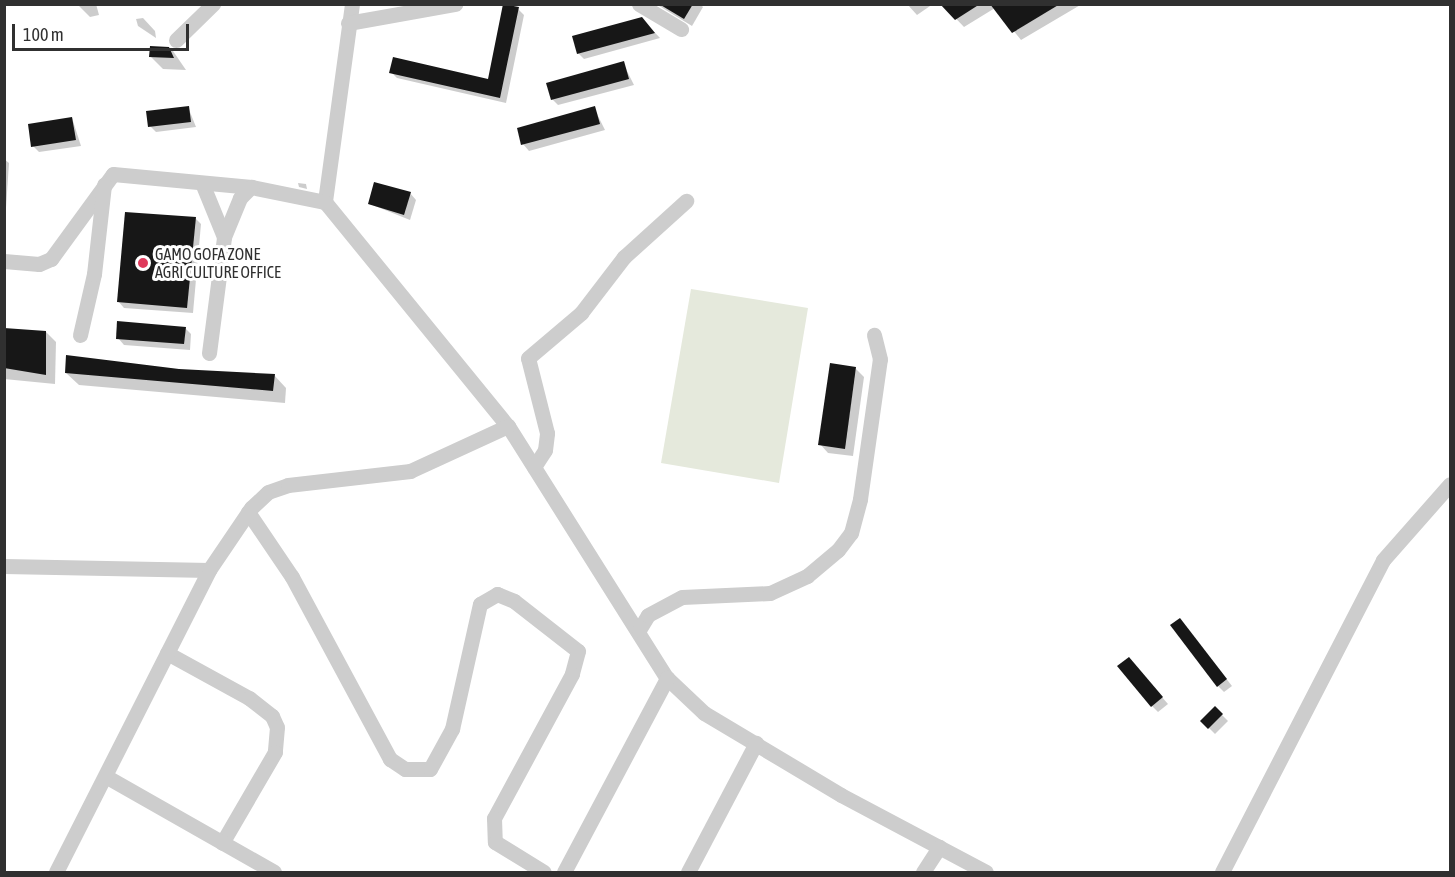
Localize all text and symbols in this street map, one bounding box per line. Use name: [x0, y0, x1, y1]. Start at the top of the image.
scale bar: [15, 12, 192, 50]
text: 100 m: [23, 24, 64, 45]
place label: GAMO GOFA ZONE AGRI CULTURE OFFICE: [155, 244, 281, 282]
marker: GAMO GOFA ZONE AGRI CULTURE OFFICE: [136, 256, 150, 270]

